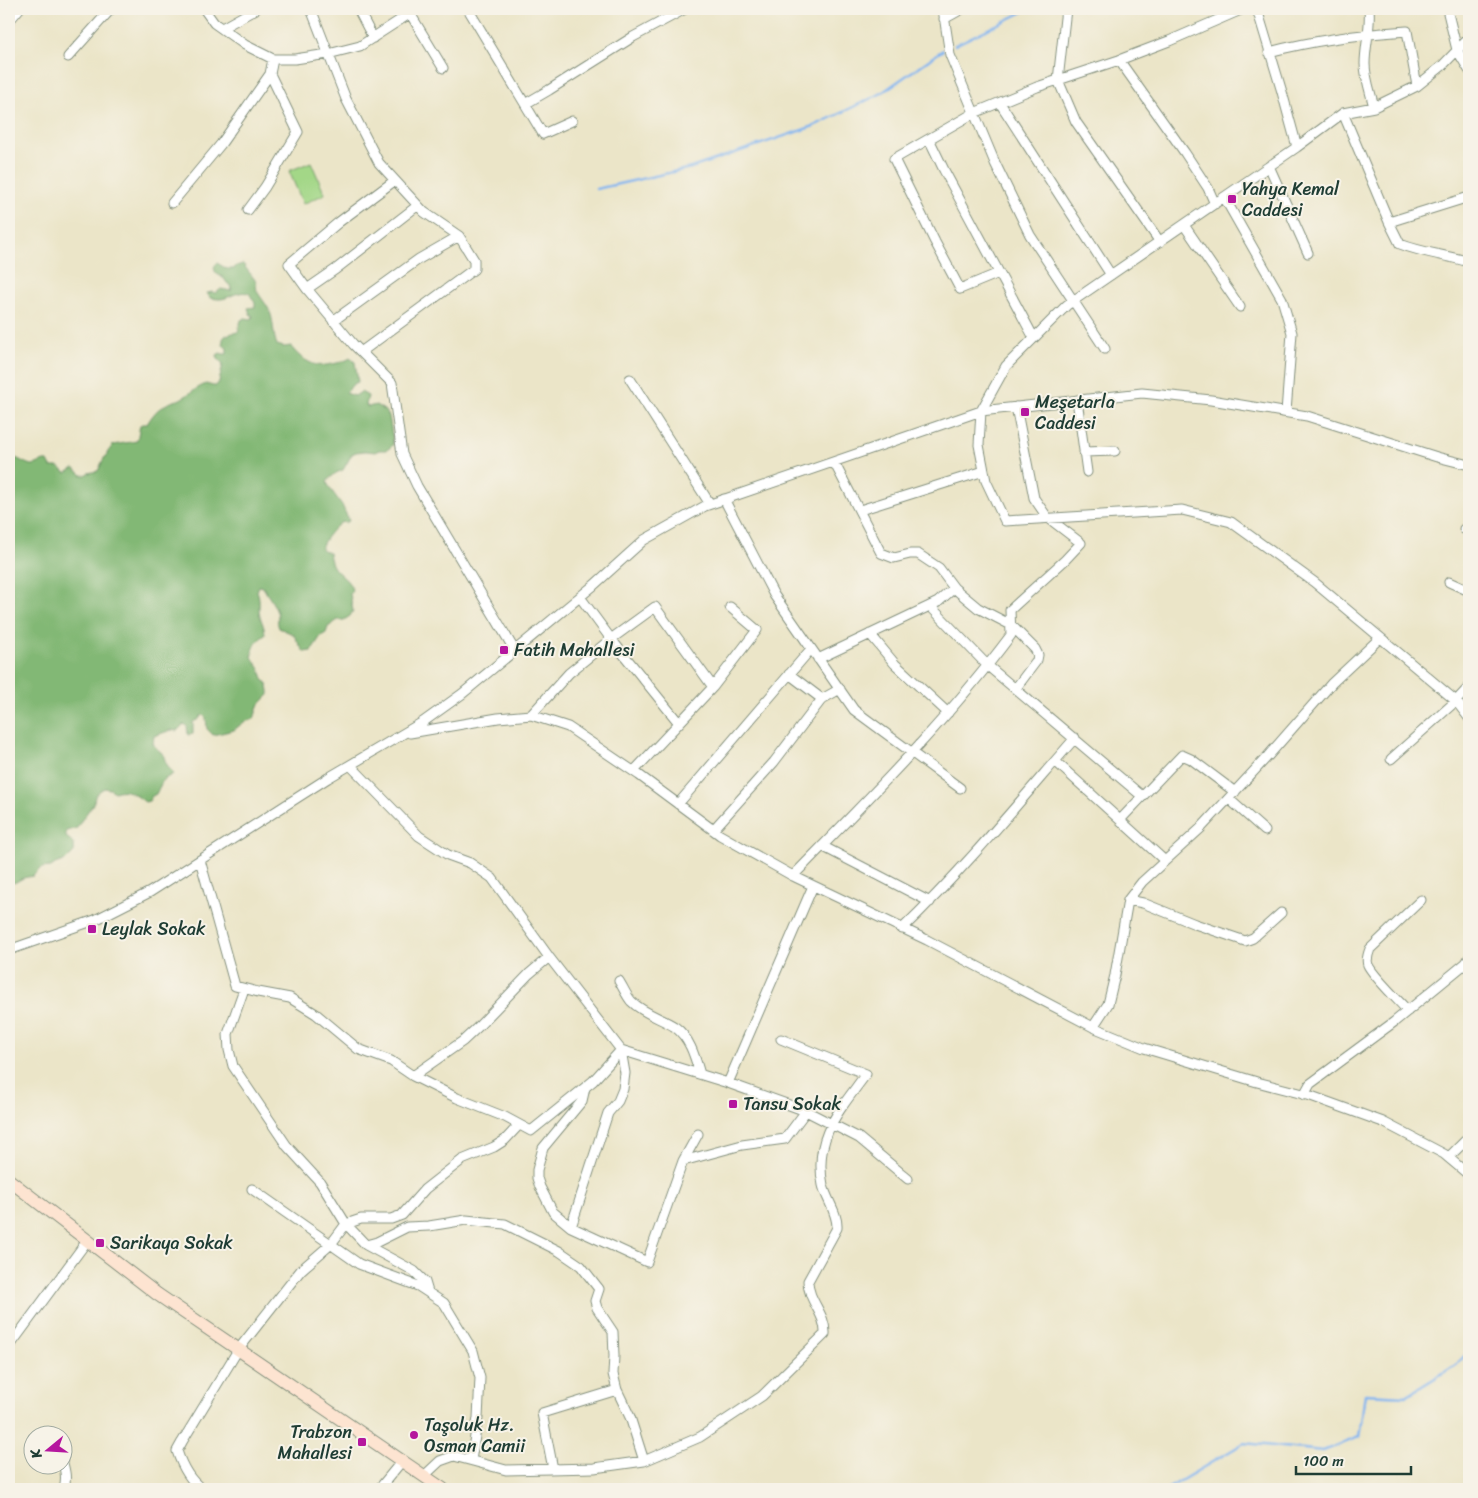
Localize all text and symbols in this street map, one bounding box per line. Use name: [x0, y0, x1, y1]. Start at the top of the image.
place label: Yahya Kemal Caddesi: [1242, 173, 1340, 226]
marker: Yahya Kemal Caddesi: [1226, 193, 1238, 205]
place label: Meşetarla Caddesi: [1035, 386, 1115, 439]
marker: Meşetarla Caddesi: [1019, 406, 1031, 418]
place label: Fatih Mahallesi: [514, 634, 636, 666]
marker: Fatih Mahallesi: [498, 644, 510, 656]
place label: Leylak Sokak: [102, 913, 206, 945]
marker: Leylak Sokak: [86, 923, 98, 935]
place label: Tansu Sokak: [743, 1088, 842, 1120]
marker: Tansu Sokak: [727, 1098, 739, 1110]
place label: Sarikaya Sokak: [110, 1227, 233, 1259]
marker: Sarikaya Sokak: [94, 1237, 106, 1249]
place label: Taşoluk Hz. Osman Camii: [424, 1409, 526, 1462]
place label: Trabzon Mahallesi: [278, 1416, 353, 1469]
north arrow: [22, 1426, 72, 1476]
marker: Taşoluk Hz. Osman Camii: [408, 1429, 420, 1441]
marker: Trabzon Mahallesi: [356, 1436, 368, 1448]
scale bar: [1296, 1443, 1410, 1475]
text: K: [22, 1445, 50, 1463]
text: 100 m: [1303, 1448, 1344, 1474]

